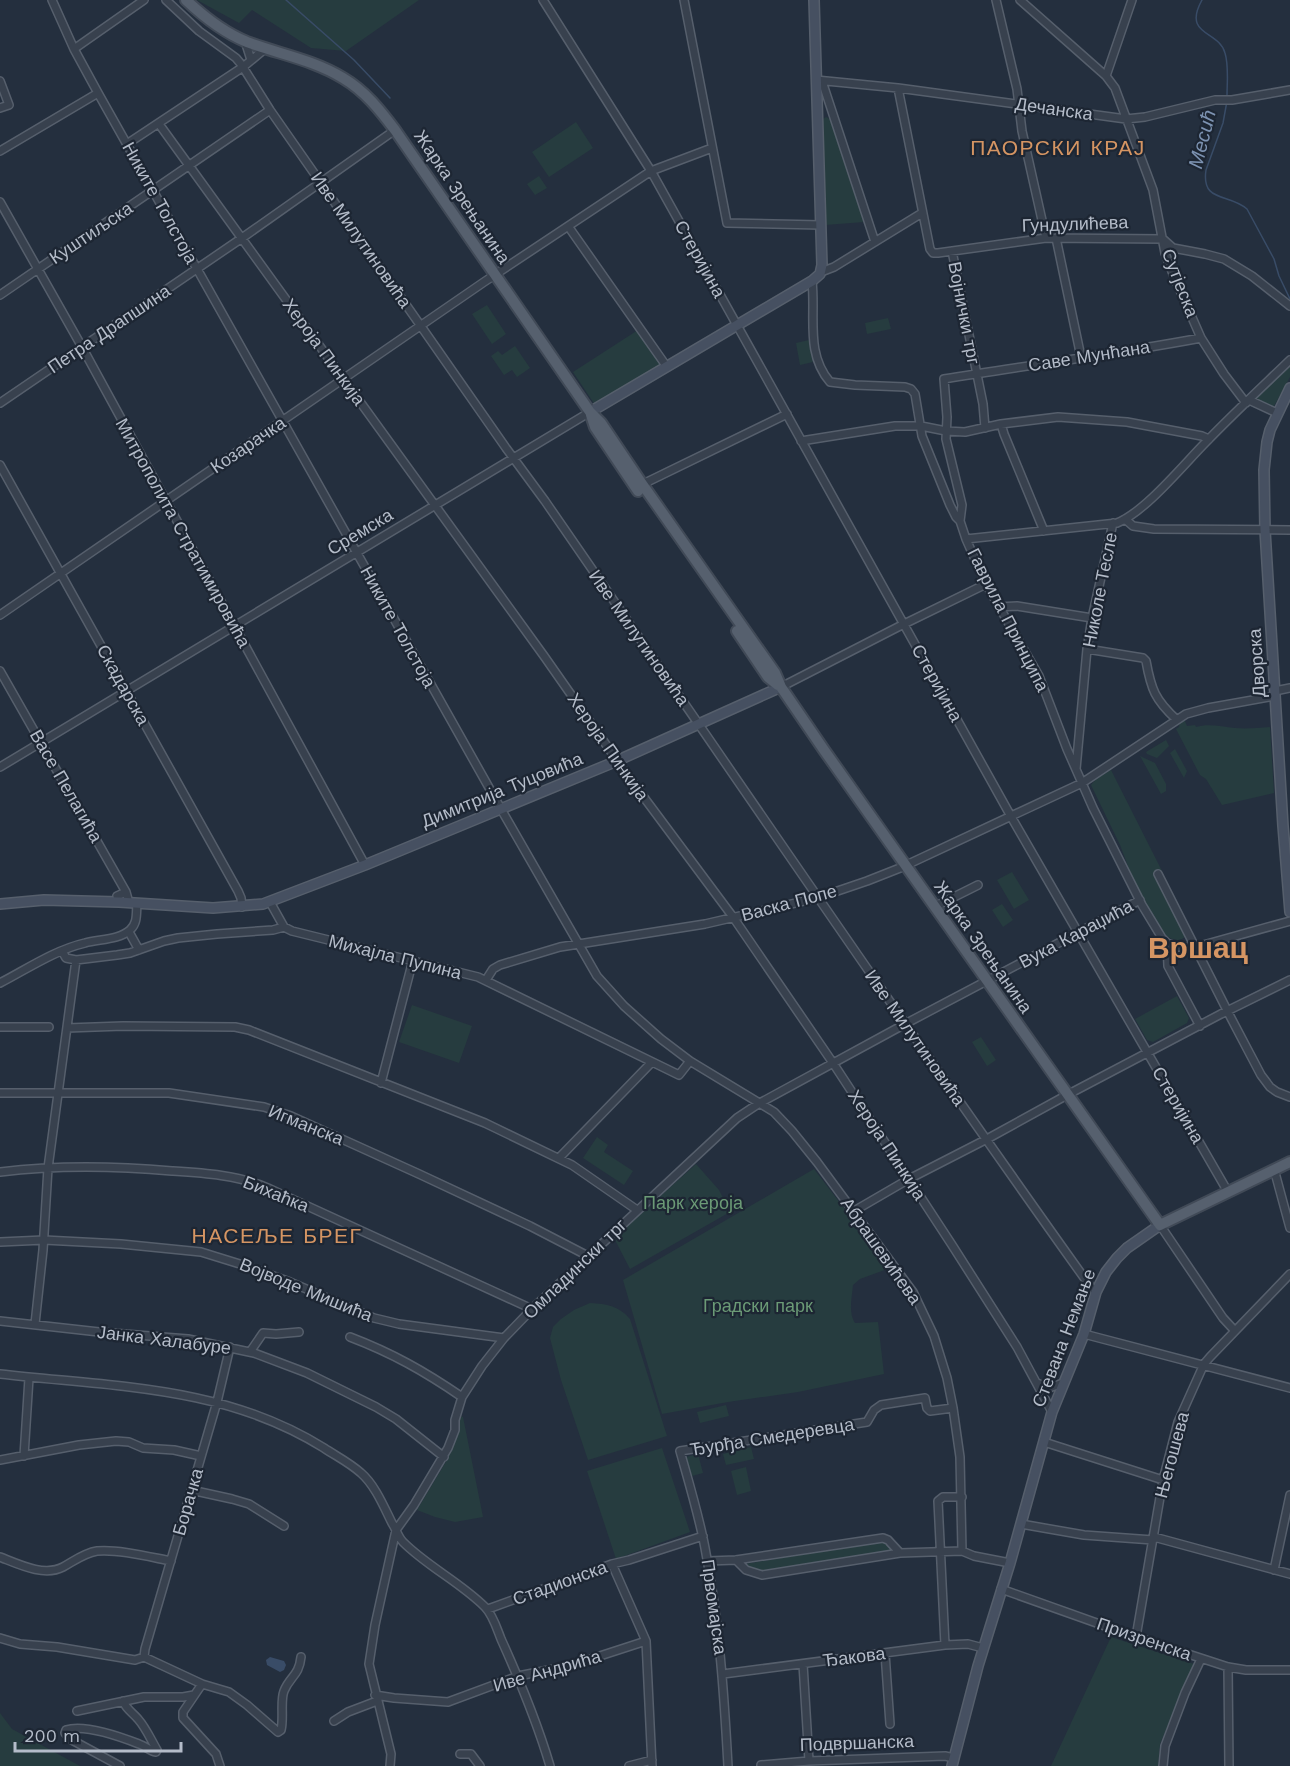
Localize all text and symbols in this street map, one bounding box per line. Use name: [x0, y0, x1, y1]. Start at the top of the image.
street label: Дечанска: [1014, 93, 1095, 124]
water label: Месић: [1183, 107, 1221, 171]
street label: Жарка Зрењанина: [410, 126, 515, 268]
district label: ПАОРСКИ КРАЈ: [970, 135, 1146, 160]
street label: Никите Толстоја: [118, 138, 203, 268]
street label: Иве Милутиновића: [307, 168, 417, 312]
street label: Куштиљска: [45, 197, 137, 268]
street label: Гундулићева: [1021, 211, 1130, 236]
street label: Стеријина: [671, 216, 731, 302]
street label: Сутјеска: [1158, 246, 1203, 321]
street label: Војнички трг: [944, 260, 985, 367]
street label: Петра Драпшина: [44, 279, 175, 377]
street label: Хероја Пинкија: [279, 294, 371, 410]
street label: Саве Мунћана: [1027, 335, 1152, 375]
street label: Козарачка: [206, 411, 290, 477]
street label: Митрополита Стратимировића: [112, 415, 256, 652]
street label: Сремска: [323, 503, 397, 559]
street label: Николе Тесле: [1078, 531, 1121, 649]
street label: Гаврила Принципа: [963, 545, 1054, 696]
street label: Никите Толстоја: [356, 562, 441, 692]
street label: Иве Милутиновића: [585, 566, 695, 710]
street label: Дворска: [1244, 627, 1269, 698]
street label: Стеријина: [908, 640, 968, 726]
street label: Скадарска: [93, 641, 155, 730]
street label: Хероја Пинкија: [563, 689, 654, 806]
street label: Васе Пелагића: [26, 726, 108, 847]
street label: Димитрија Туцовића: [418, 747, 586, 831]
street label: Жарка Зрењанина: [930, 876, 1038, 1018]
street label: Васка Попе: [739, 880, 839, 925]
street label: Вука Караџића: [1015, 894, 1137, 972]
street label: Михајла Пупина: [327, 930, 465, 983]
district label: Вршац: [1148, 930, 1249, 965]
street label: Иве Милутиновића: [861, 966, 971, 1110]
street label: Стеријина: [1148, 1063, 1209, 1148]
street label: Хероја Пинкија: [844, 1086, 931, 1205]
street label: Игманска: [266, 1100, 348, 1149]
street label: Бихаћка: [240, 1171, 313, 1217]
park label: Парк хероја: [643, 1192, 744, 1213]
street label: Абрашевићева: [837, 1193, 927, 1309]
street label: Омладински трг: [519, 1214, 631, 1323]
district label: НАСЕЉЕ БРЕГ: [192, 1223, 362, 1248]
street label: Војводе Мишића: [237, 1253, 376, 1326]
street label: Стевана Немање: [1027, 1266, 1100, 1410]
park label: Градски парк: [703, 1295, 813, 1316]
street label: Јанка Халабуре: [96, 1321, 232, 1358]
street label: Његошева: [1150, 1409, 1193, 1500]
street label: Ђурђа Смедеревца: [688, 1413, 856, 1460]
street label: Борачка: [168, 1465, 207, 1538]
street label: Стадионска: [510, 1555, 611, 1609]
street label: Првомајска: [697, 1558, 732, 1657]
street label: Призренска: [1094, 1613, 1195, 1665]
street label: Ђакова: [821, 1642, 887, 1671]
street label: Иве Андрића: [491, 1645, 604, 1696]
scale bar: [15, 1715, 182, 1753]
text: 200 m: [24, 1725, 80, 1746]
street label: Подвршанска: [799, 1730, 915, 1755]

